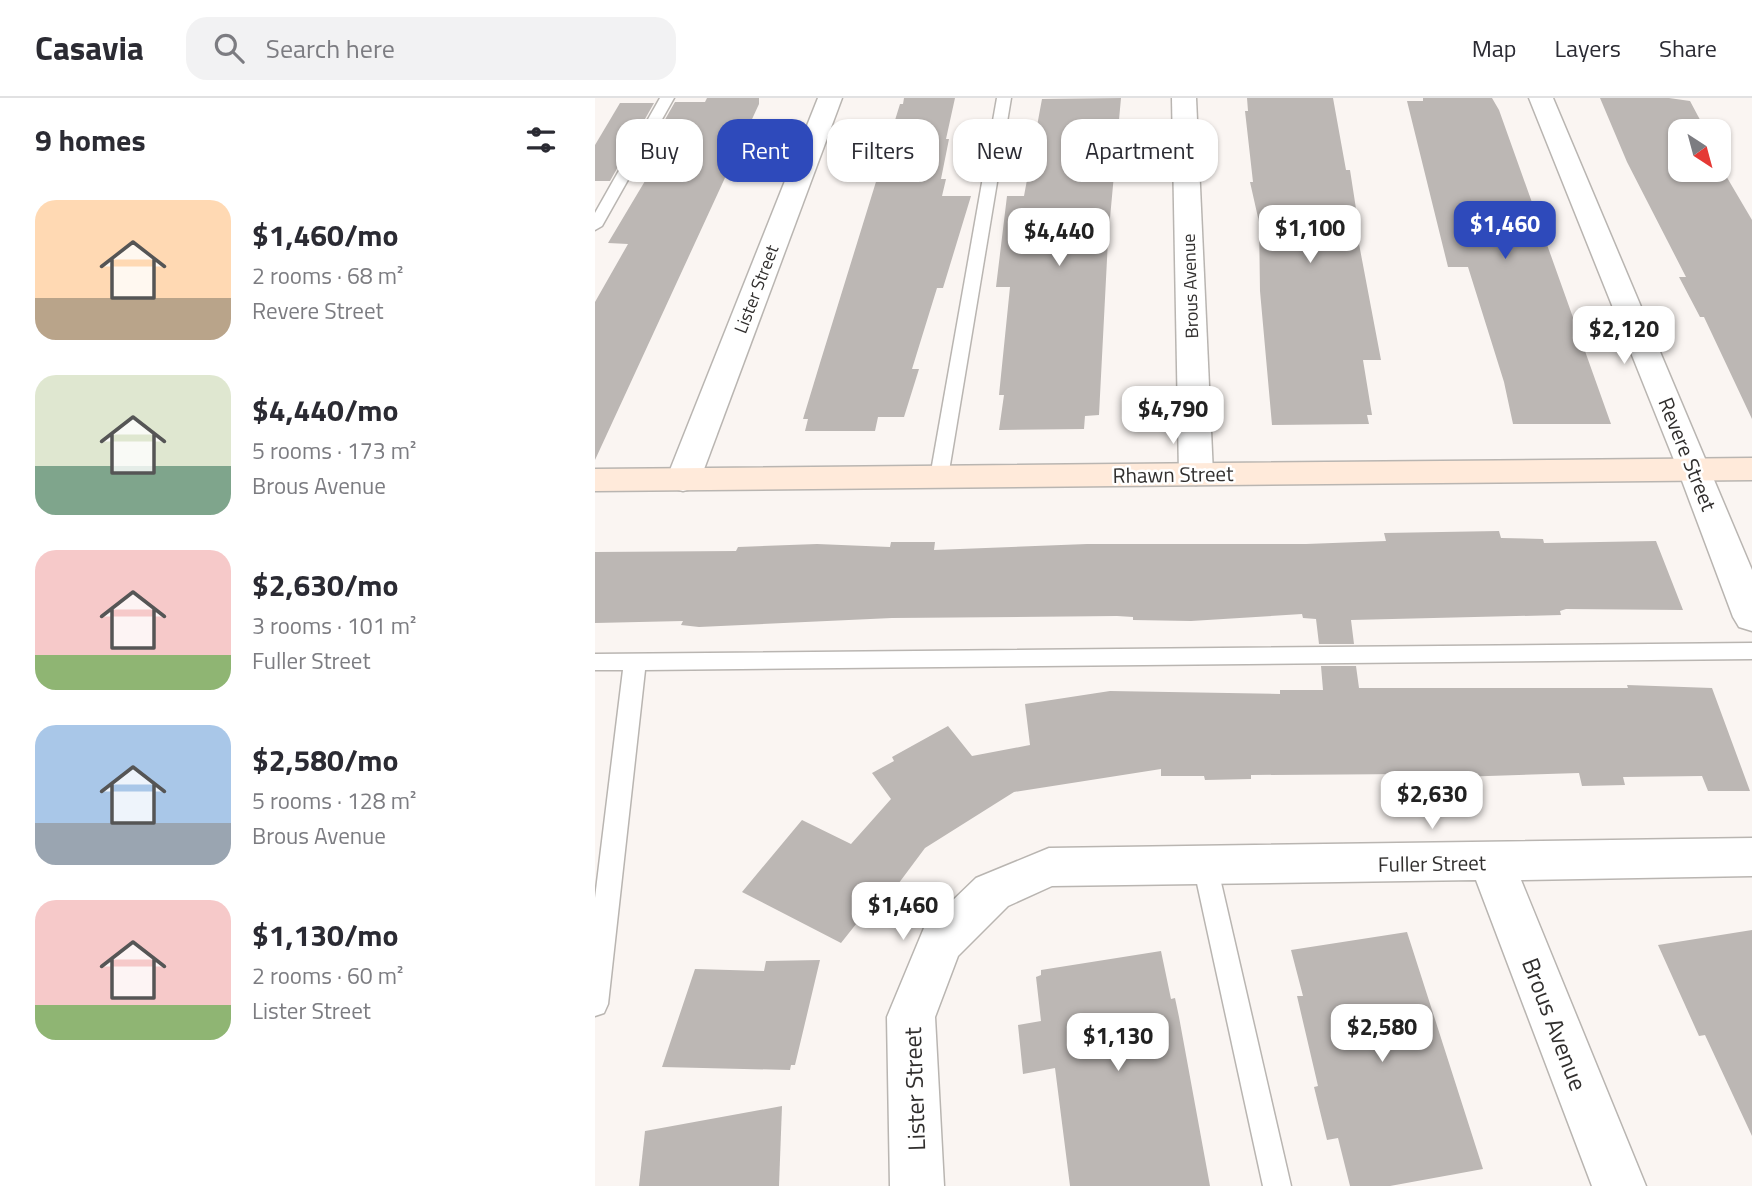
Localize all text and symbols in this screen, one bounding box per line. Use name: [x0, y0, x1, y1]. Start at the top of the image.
search box: [186, 17, 676, 80]
text: Casavia: [35, 23, 144, 73]
icon: search: [210, 29, 248, 67]
text: Search here: [266, 29, 395, 68]
text: Map: [1472, 30, 1517, 66]
text: Layers: [1555, 30, 1621, 66]
text: Share: [1659, 30, 1717, 66]
text: 9 homes: [35, 117, 146, 163]
chip: Buy: [616, 119, 703, 182]
chip: Rent: [717, 119, 813, 182]
chip: Filters: [827, 119, 939, 182]
chip: New: [953, 119, 1047, 182]
chip: Apartment: [1061, 119, 1218, 182]
north arrow: [1668, 119, 1731, 182]
map controls: [1668, 119, 1731, 182]
icon: filters: [522, 121, 560, 159]
pin: $1,460: [1448, 202, 1562, 261]
pin: $1,100: [1253, 206, 1367, 265]
text: $1,460: [1470, 206, 1540, 241]
pin: $4,440: [1002, 208, 1116, 268]
text: $1,100: [1275, 210, 1345, 245]
text: $1,460/mo: [252, 212, 398, 258]
text: $4,440: [1024, 213, 1094, 248]
icon: home: [91, 228, 175, 312]
street label: Brous Avenue: [1175, 233, 1205, 339]
street label: Lister Street: [727, 240, 785, 337]
text: 2 rooms · 68 m²: [252, 258, 403, 293]
text: Revere Street: [252, 293, 384, 328]
pin: $2,120: [1567, 306, 1681, 366]
text: $2,120: [1589, 311, 1659, 346]
pin: $4,790: [1116, 386, 1230, 446]
text: $4,440/mo: [252, 387, 398, 433]
text: $4,790: [1138, 391, 1208, 426]
street label: Revere Street: [1651, 392, 1726, 516]
icon: home: [91, 403, 175, 487]
text: 5 rooms · 173 m²: [252, 433, 416, 468]
street label: Rhawn Street: [1112, 457, 1234, 491]
text: Brous Avenue: [252, 468, 386, 503]
text: $2,630/mo: [252, 562, 398, 608]
icon: home: [91, 578, 175, 662]
text: 3 rooms · 101 m²: [252, 608, 416, 643]
text: Fuller Street: [252, 643, 370, 678]
text: $2,580/mo: [252, 737, 398, 783]
icon: home: [91, 753, 175, 837]
pin: $2,630: [1375, 772, 1489, 831]
text: $2,630: [1397, 776, 1467, 811]
text: 5 rooms · 128 m²: [252, 783, 416, 818]
text: Brous Avenue: [252, 818, 386, 853]
street label: Fuller Street: [1378, 846, 1487, 880]
pin: $1,460: [846, 882, 960, 942]
text: $1,460: [868, 887, 938, 922]
text: $1,130/mo: [252, 912, 398, 958]
icon: home: [91, 928, 175, 1012]
street label: Brous Avenue: [1513, 952, 1597, 1096]
text: 2 rooms · 60 m²: [252, 958, 403, 993]
text: Lister Street: [252, 993, 371, 1028]
pin: $2,580: [1325, 1004, 1439, 1064]
text: $2,580: [1347, 1009, 1417, 1044]
pin: $1,130: [1061, 1014, 1175, 1073]
text: $1,130: [1083, 1018, 1153, 1053]
street label: Lister Street: [894, 1026, 934, 1152]

